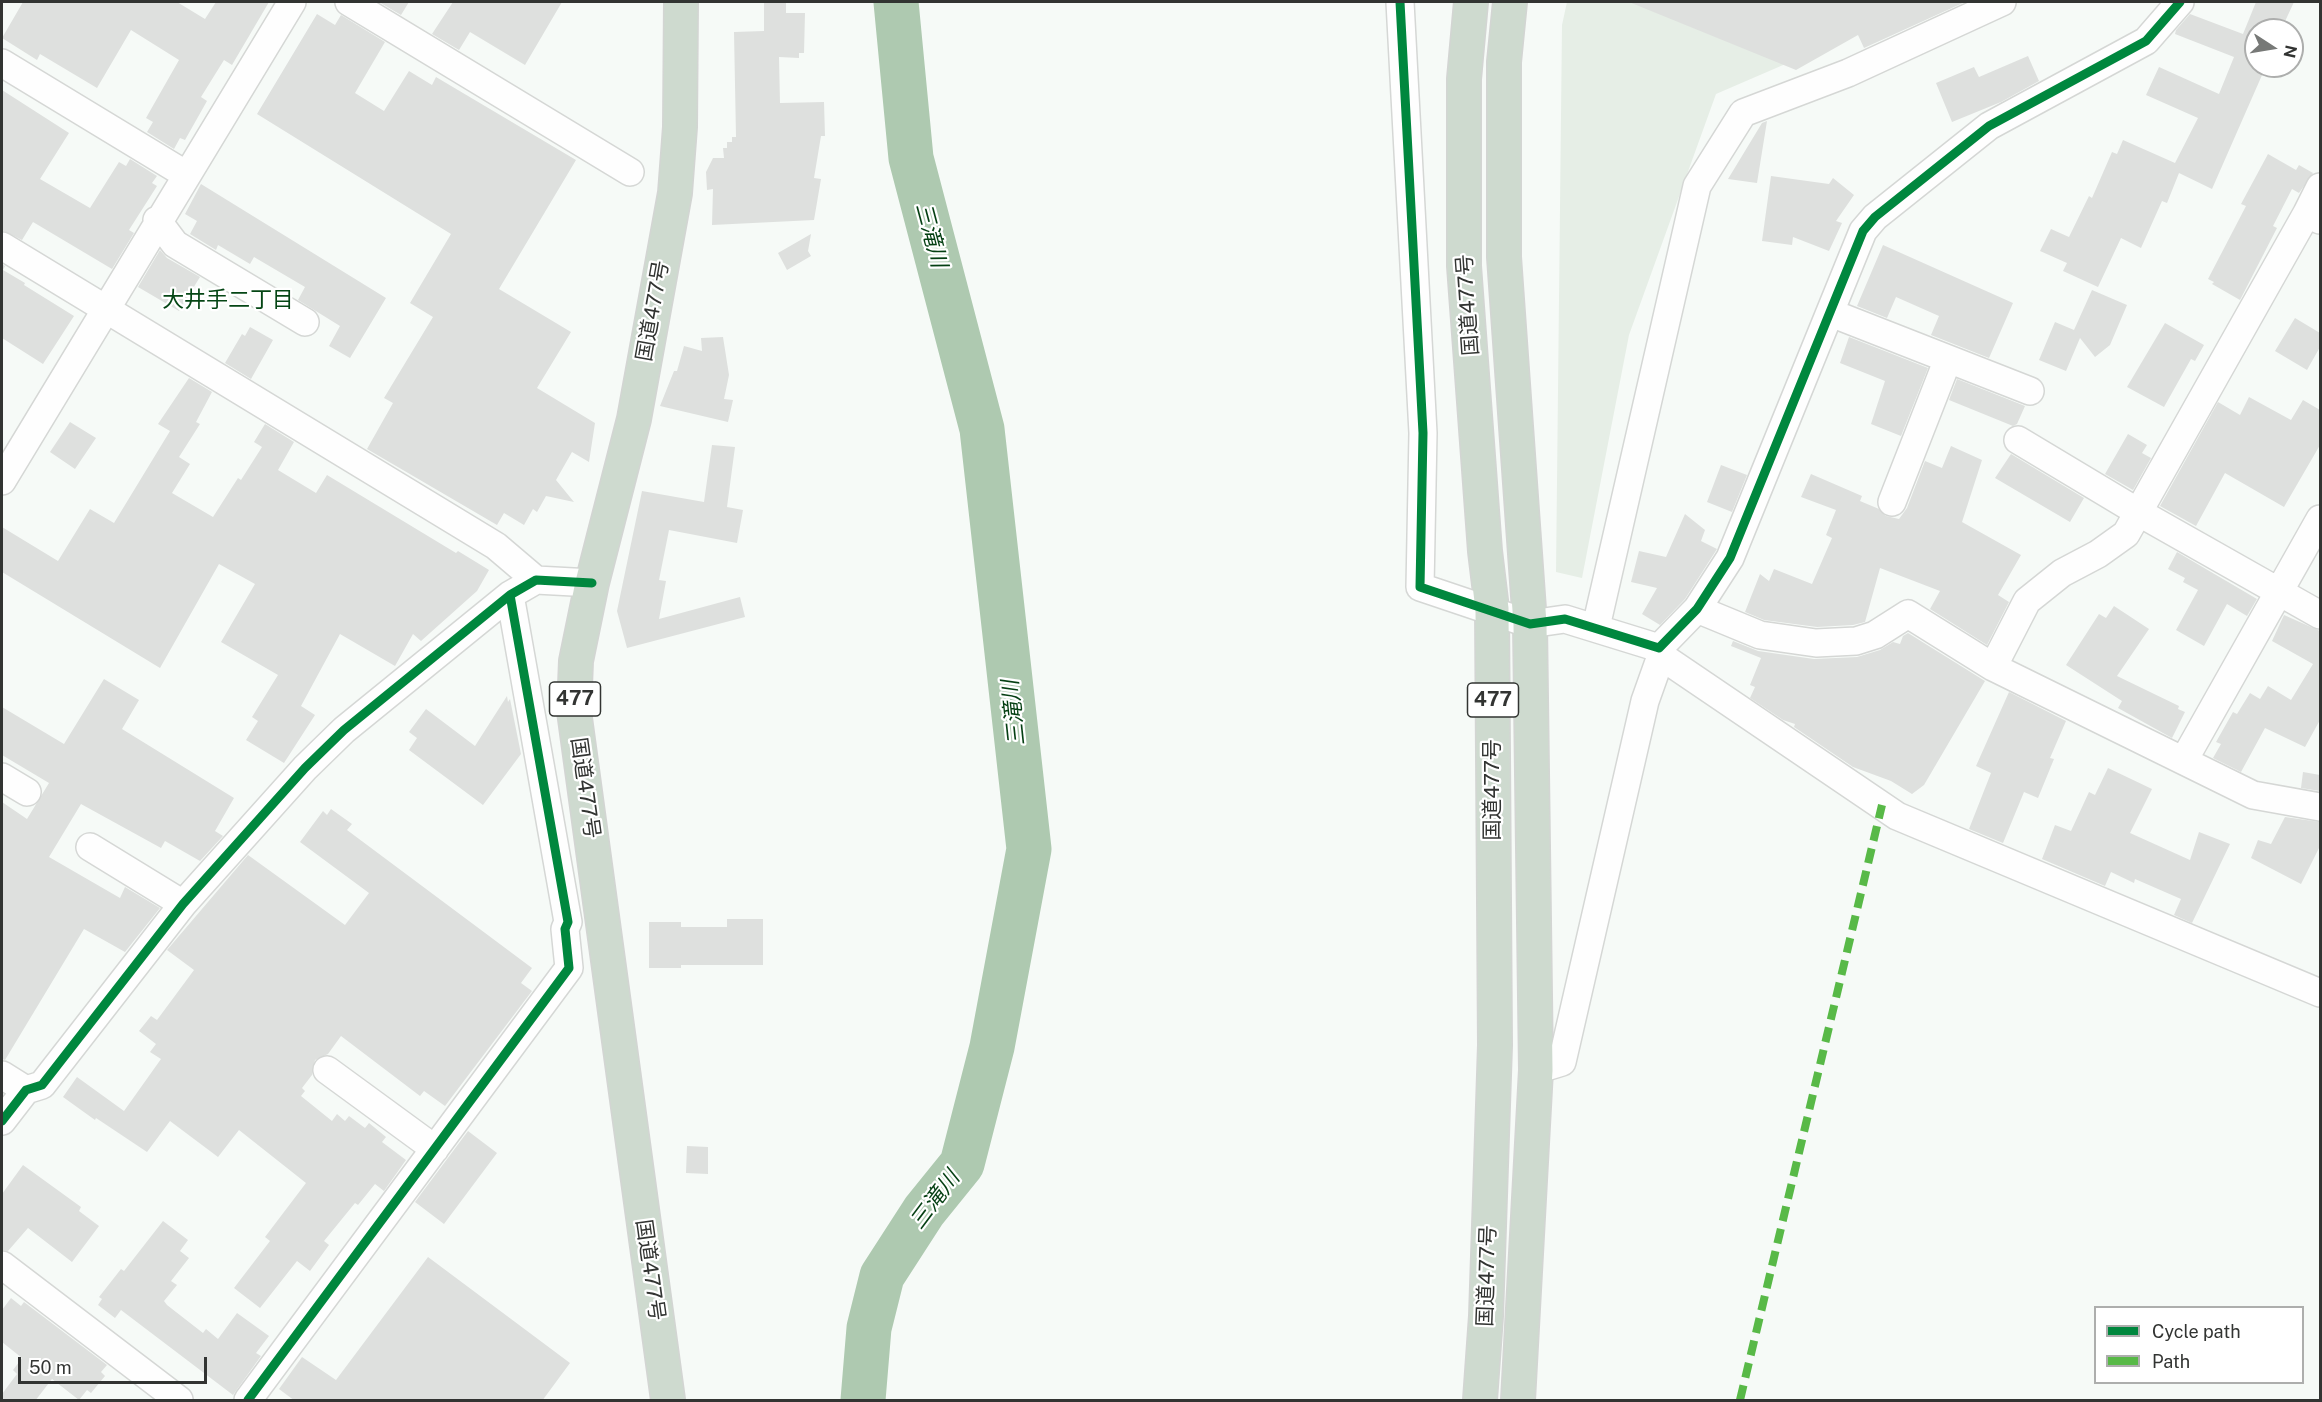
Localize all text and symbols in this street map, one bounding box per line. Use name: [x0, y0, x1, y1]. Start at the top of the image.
north arrow: [2244, 18, 2304, 78]
text: N: [2280, 43, 2301, 60]
water label: 三滝川: [910, 200, 952, 270]
street label: 国道477号: [1452, 253, 1484, 357]
street label: 国道477号: [632, 259, 674, 363]
district label: 大井手二丁目: [162, 287, 294, 313]
water label: 三滝川: [997, 679, 1031, 747]
road number: 477: [550, 682, 600, 716]
road number: 477: [1468, 683, 1518, 717]
street label: 国道477号: [565, 736, 605, 840]
street label: 国道477号: [1480, 739, 1506, 841]
water label: 三滝川: [905, 1166, 965, 1234]
street label: 国道477号: [630, 1218, 670, 1322]
street label: 国道477号: [1473, 1225, 1501, 1327]
legend: [2094, 1306, 2304, 1384]
text: Cycle path: [2152, 1321, 2241, 1342]
scale bar: [21, 1345, 210, 1383]
text: Path: [2152, 1351, 2190, 1372]
text: 50 m: [29, 1357, 72, 1378]

